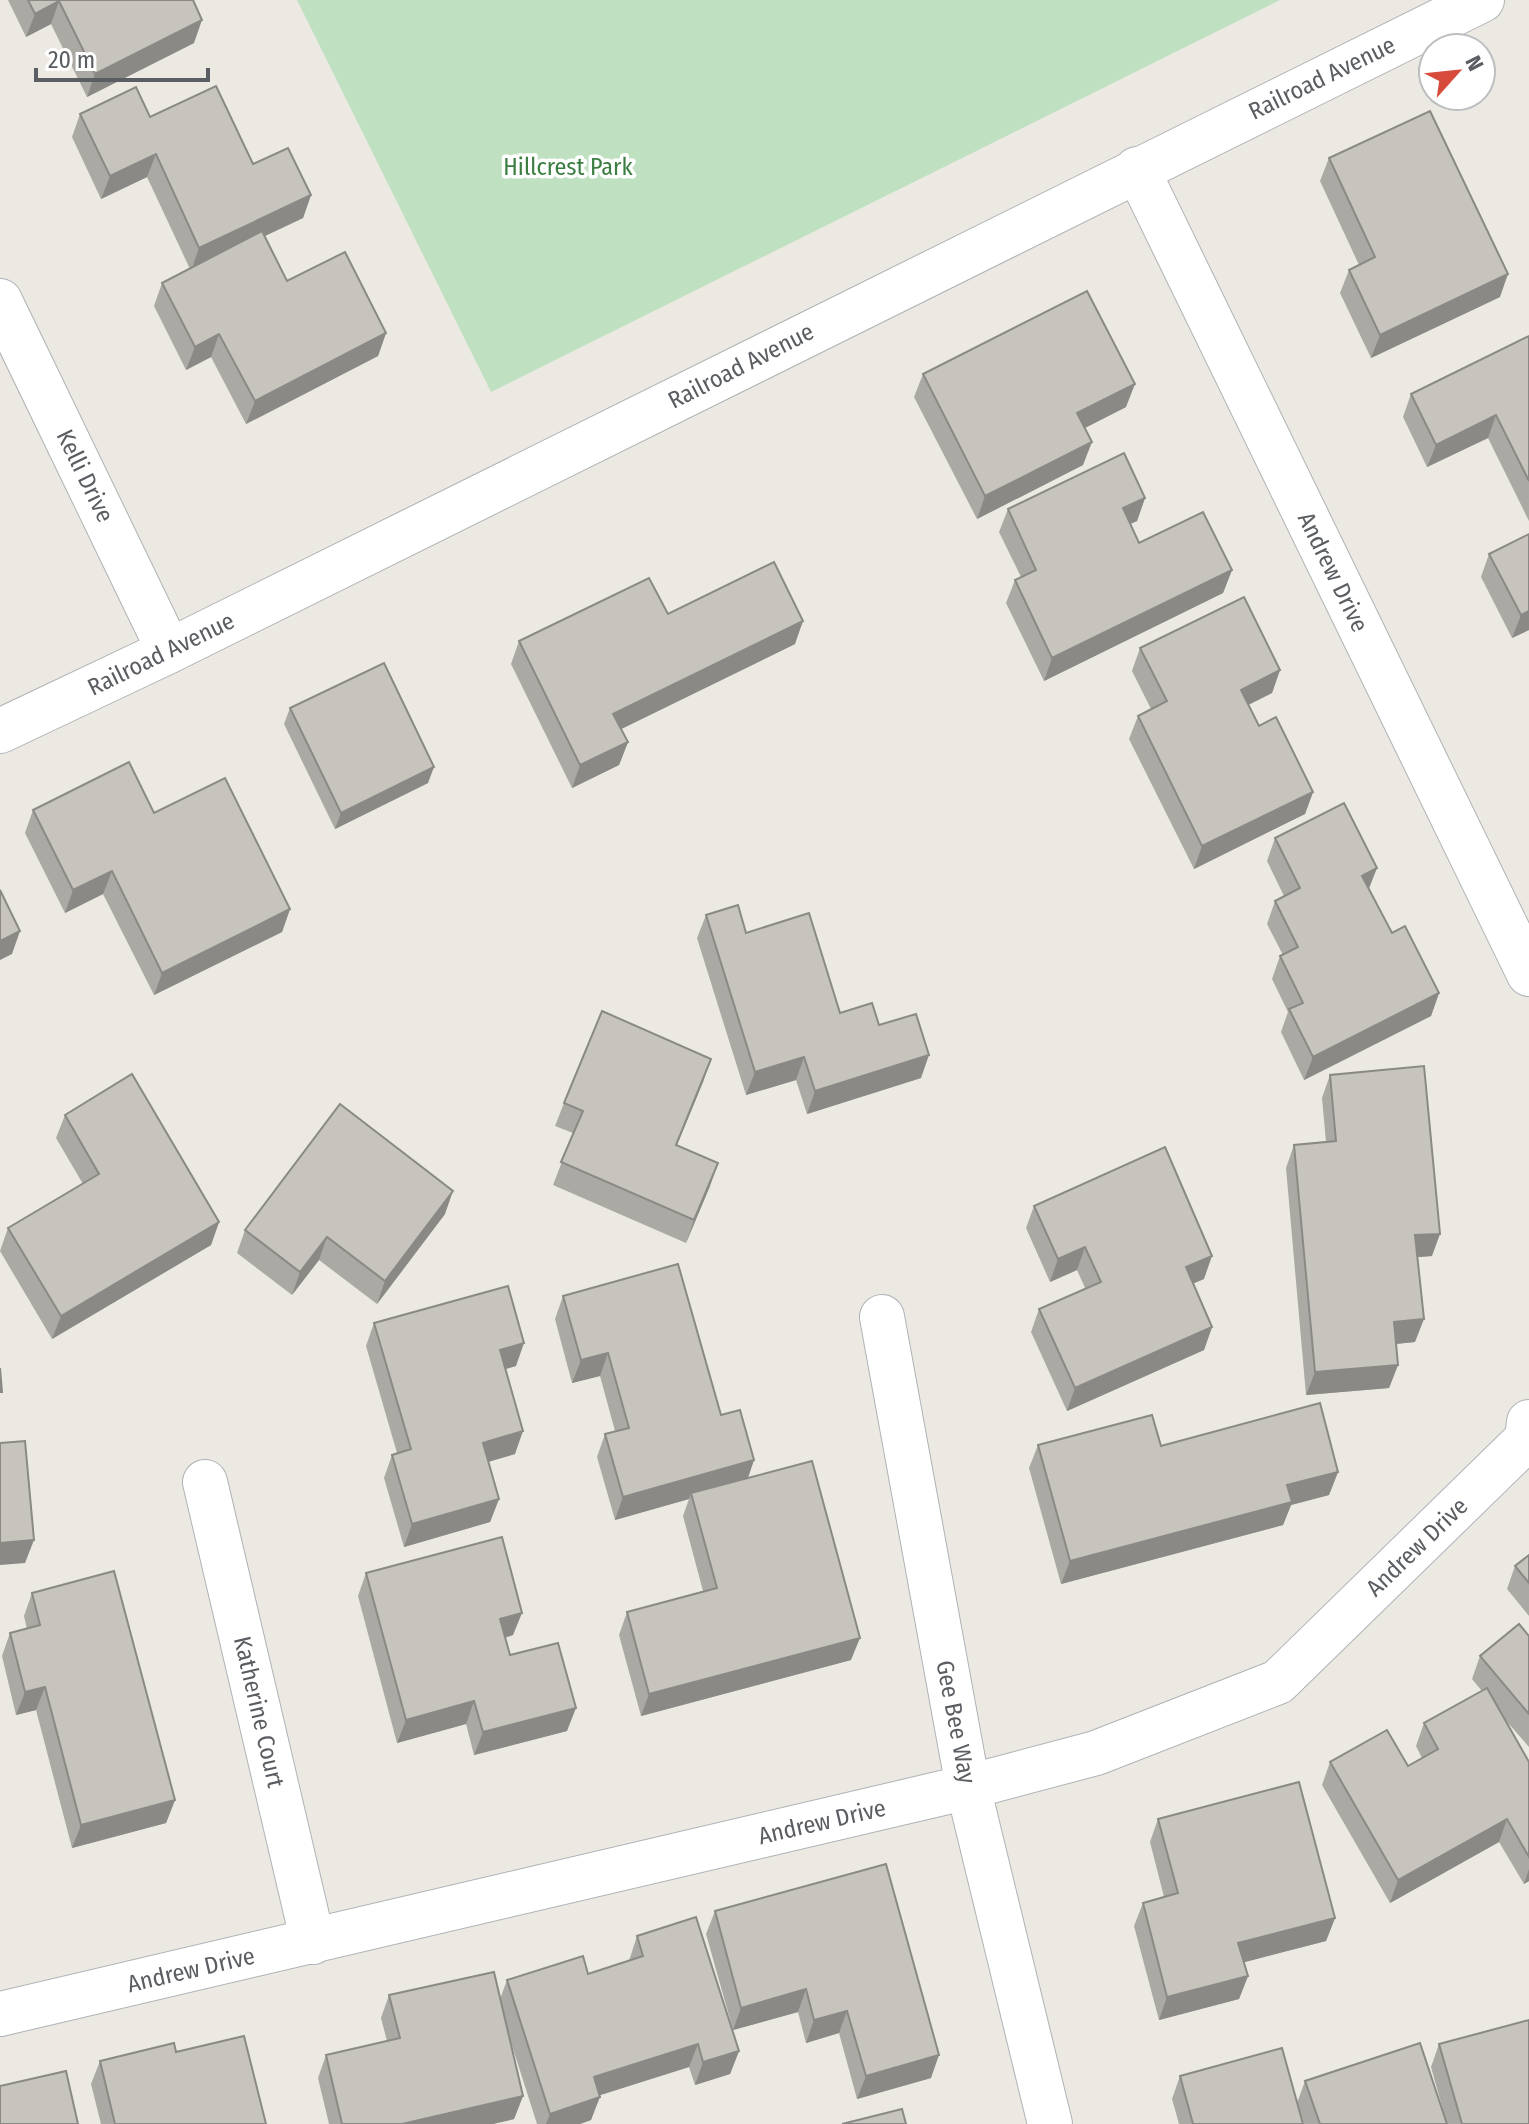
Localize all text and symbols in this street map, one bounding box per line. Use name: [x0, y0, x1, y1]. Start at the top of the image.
street label: Railroad Avenue: [1244, 30, 1400, 126]
scale bar: [36, 32, 208, 82]
north arrow: [1417, 32, 1497, 112]
text: 20 m: [48, 46, 95, 74]
text: N: [1459, 51, 1489, 75]
park label: Hillcrest Park: [503, 153, 633, 181]
street label: Railroad Avenue: [664, 317, 818, 415]
street label: Kelli Drive: [51, 425, 119, 527]
street label: Andrew Drive: [1292, 507, 1374, 637]
street label: Railroad Avenue: [83, 606, 239, 702]
street label: Andrew Drive: [1361, 1492, 1473, 1602]
street label: Katherine Court: [228, 1634, 290, 1790]
street label: Gee Bee Way: [930, 1658, 982, 1786]
street label: Andrew Drive: [756, 1794, 888, 1850]
street label: Andrew Drive: [125, 1942, 257, 1998]

